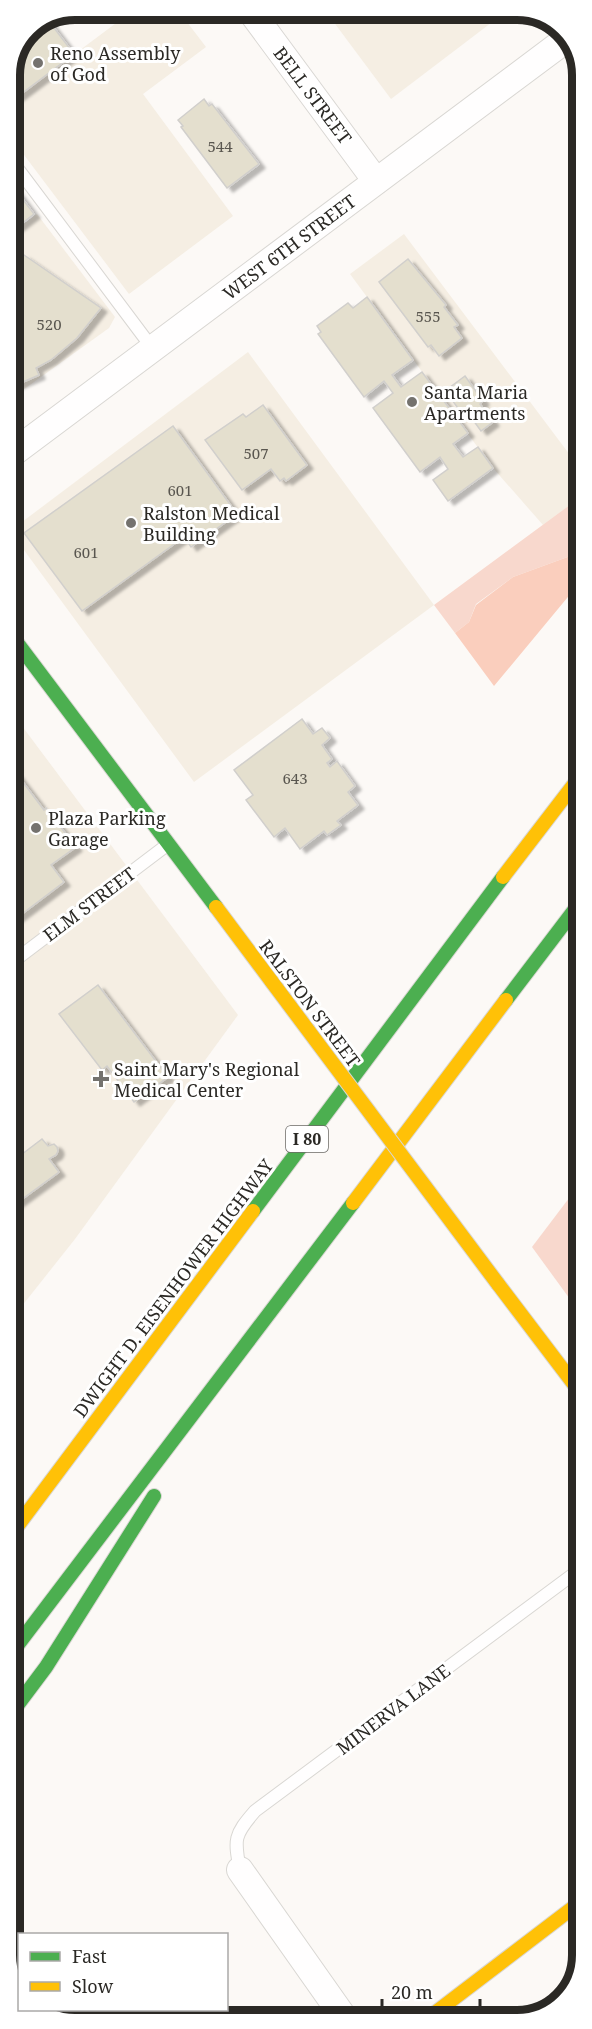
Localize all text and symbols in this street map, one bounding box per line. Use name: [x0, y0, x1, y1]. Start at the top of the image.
place label: Reno Assembly of God: [50, 41, 181, 86]
street label: BELL STREET: [269, 42, 357, 148]
marker: Reno Assembly of God: [31, 56, 45, 70]
house number: 544: [207, 136, 233, 156]
street label: WEST 6TH STREET: [217, 189, 361, 305]
house number: 555: [415, 306, 441, 326]
house number: 520: [36, 314, 62, 334]
place label: Santa Maria Apartments: [424, 380, 528, 425]
marker: Santa Maria Apartments: [405, 395, 419, 409]
house number: 507: [243, 443, 269, 463]
house number: 601: [167, 480, 193, 500]
place label: Ralston Medical Building: [143, 501, 280, 546]
marker: Ralston Medical Building: [124, 516, 138, 530]
house number: 601: [73, 542, 99, 562]
house number: 643: [282, 768, 308, 788]
place label: Plaza Parking Garage: [48, 806, 166, 851]
marker: Plaza Parking Garage: [29, 821, 43, 835]
street label: ELM STREET: [38, 861, 140, 947]
street label: RALSTON STREET: [254, 935, 366, 1071]
place label: Saint Mary's Regional Medical Center: [114, 1057, 300, 1102]
marker: Saint Mary's Regional Medical Center: [92, 1070, 110, 1088]
road number: I 80: [286, 1126, 328, 1152]
street label: DWIGHT D. EISENHOWER HIGHWAY: [68, 1153, 279, 1422]
street label: MINERVA LANE: [331, 1658, 455, 1760]
legend: [18, 1933, 228, 2011]
text: Fast: [72, 1944, 107, 1968]
scale bar: [382, 1972, 480, 2010]
text: Slow: [72, 1974, 114, 1998]
text: 20 m: [391, 1980, 433, 2004]

